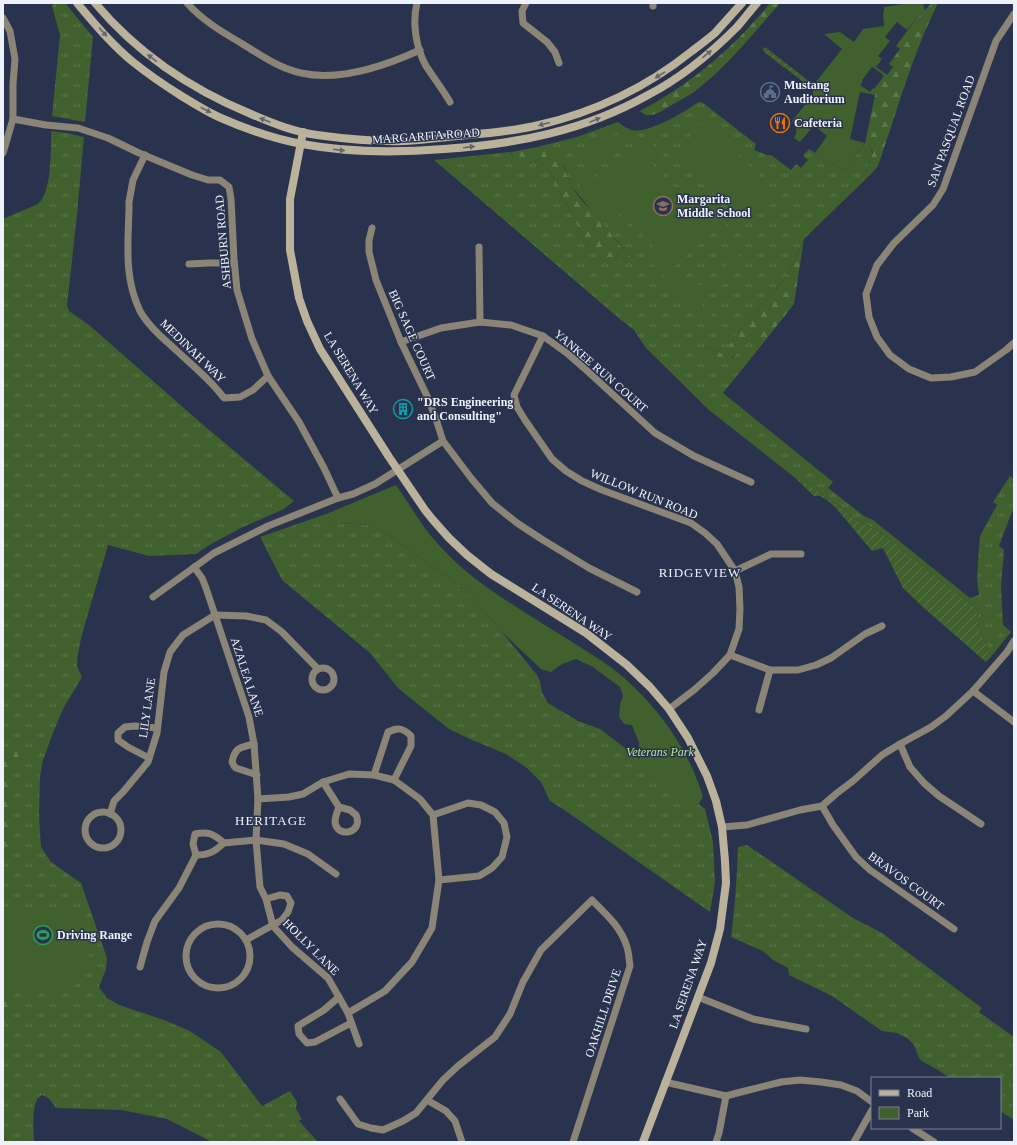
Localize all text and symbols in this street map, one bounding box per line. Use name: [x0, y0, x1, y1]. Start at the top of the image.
one-way arrow: [98, 27, 107, 37]
one-way arrow: [702, 50, 712, 59]
one-way arrow: [146, 54, 157, 62]
one-way arrow: [654, 71, 666, 78]
street label: SAN PASQUAL ROAD: [924, 73, 978, 189]
place label: Mustang Auditorium: [784, 78, 845, 106]
public building icon: Mustang Auditorium: [759, 81, 781, 103]
one-way arrow: [200, 107, 212, 113]
restaurant icon: Cafeteria: [769, 112, 791, 134]
one-way arrow: [590, 116, 602, 122]
place label: Cafeteria: [794, 116, 842, 130]
one-way arrow: [259, 117, 271, 123]
one-way arrow: [538, 121, 550, 127]
street label: MARGARITA ROAD: [372, 125, 481, 147]
one-way arrow: [463, 144, 475, 150]
one-way arrow: [333, 146, 345, 153]
place label: Margarita Middle School: [677, 192, 751, 220]
street label: ASHBURN ROAD: [212, 194, 234, 290]
school or university icon: Margarita Middle School: [652, 195, 674, 217]
street label: BIG SAGE COURT: [386, 287, 439, 383]
street label: MEDINAH WAY: [157, 316, 229, 386]
street label: YANKEE RUN COURT: [551, 327, 651, 416]
street label: LA SERENA WAY: [321, 329, 381, 417]
place label: "DRS Engineering and Consulting": [417, 395, 513, 423]
building icon: "DRS Engineering and Consulting": [392, 398, 414, 420]
street label: WILLOW RUN ROAD: [588, 466, 700, 522]
district label: RIDGEVIEW: [659, 565, 741, 580]
street label: LA SERENA WAY: [529, 580, 615, 644]
street label: AZALEA LANE: [228, 636, 266, 718]
street label: LILY LANE: [136, 677, 158, 739]
park label: Veterans Park: [626, 745, 694, 759]
district label: HERITAGE: [235, 813, 307, 828]
street label: BRAVOS COURT: [865, 849, 947, 914]
street label: HOLLY LANE: [280, 916, 342, 978]
sports icon: Driving Range: [32, 924, 54, 946]
place label: Driving Range: [57, 928, 133, 942]
street label: LA SERENA WAY: [666, 937, 710, 1030]
street label: OAKHILL DRIVE: [582, 967, 624, 1059]
legend: [871, 1077, 1001, 1129]
text: Road: [907, 1086, 932, 1100]
text: Park: [907, 1106, 929, 1120]

